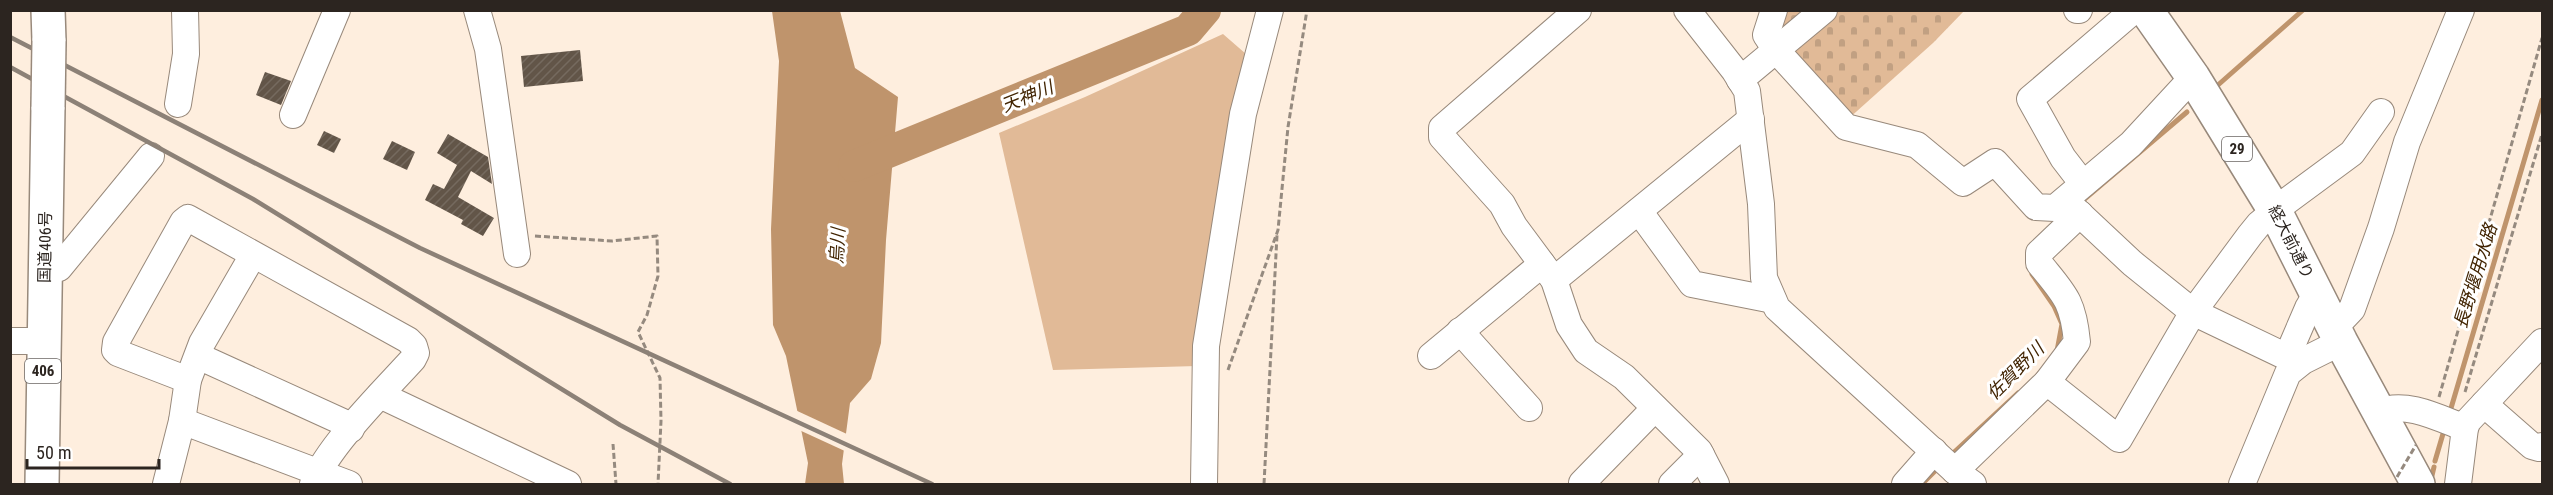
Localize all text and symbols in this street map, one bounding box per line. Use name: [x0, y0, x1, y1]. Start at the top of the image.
water label: 天神川: [998, 75, 1058, 116]
road number: 29: [2222, 137, 2252, 161]
street label: 経大前通り: [2264, 202, 2318, 282]
street label: 国道406号: [35, 211, 55, 283]
water label: 長野堰用水路: [2449, 219, 2501, 331]
water label: 烏川: [826, 225, 849, 265]
water label: 佐賀野川: [1982, 337, 2049, 404]
road number: 406: [25, 359, 61, 383]
scale bar: [27, 432, 159, 470]
text: 50 m: [36, 442, 71, 463]

